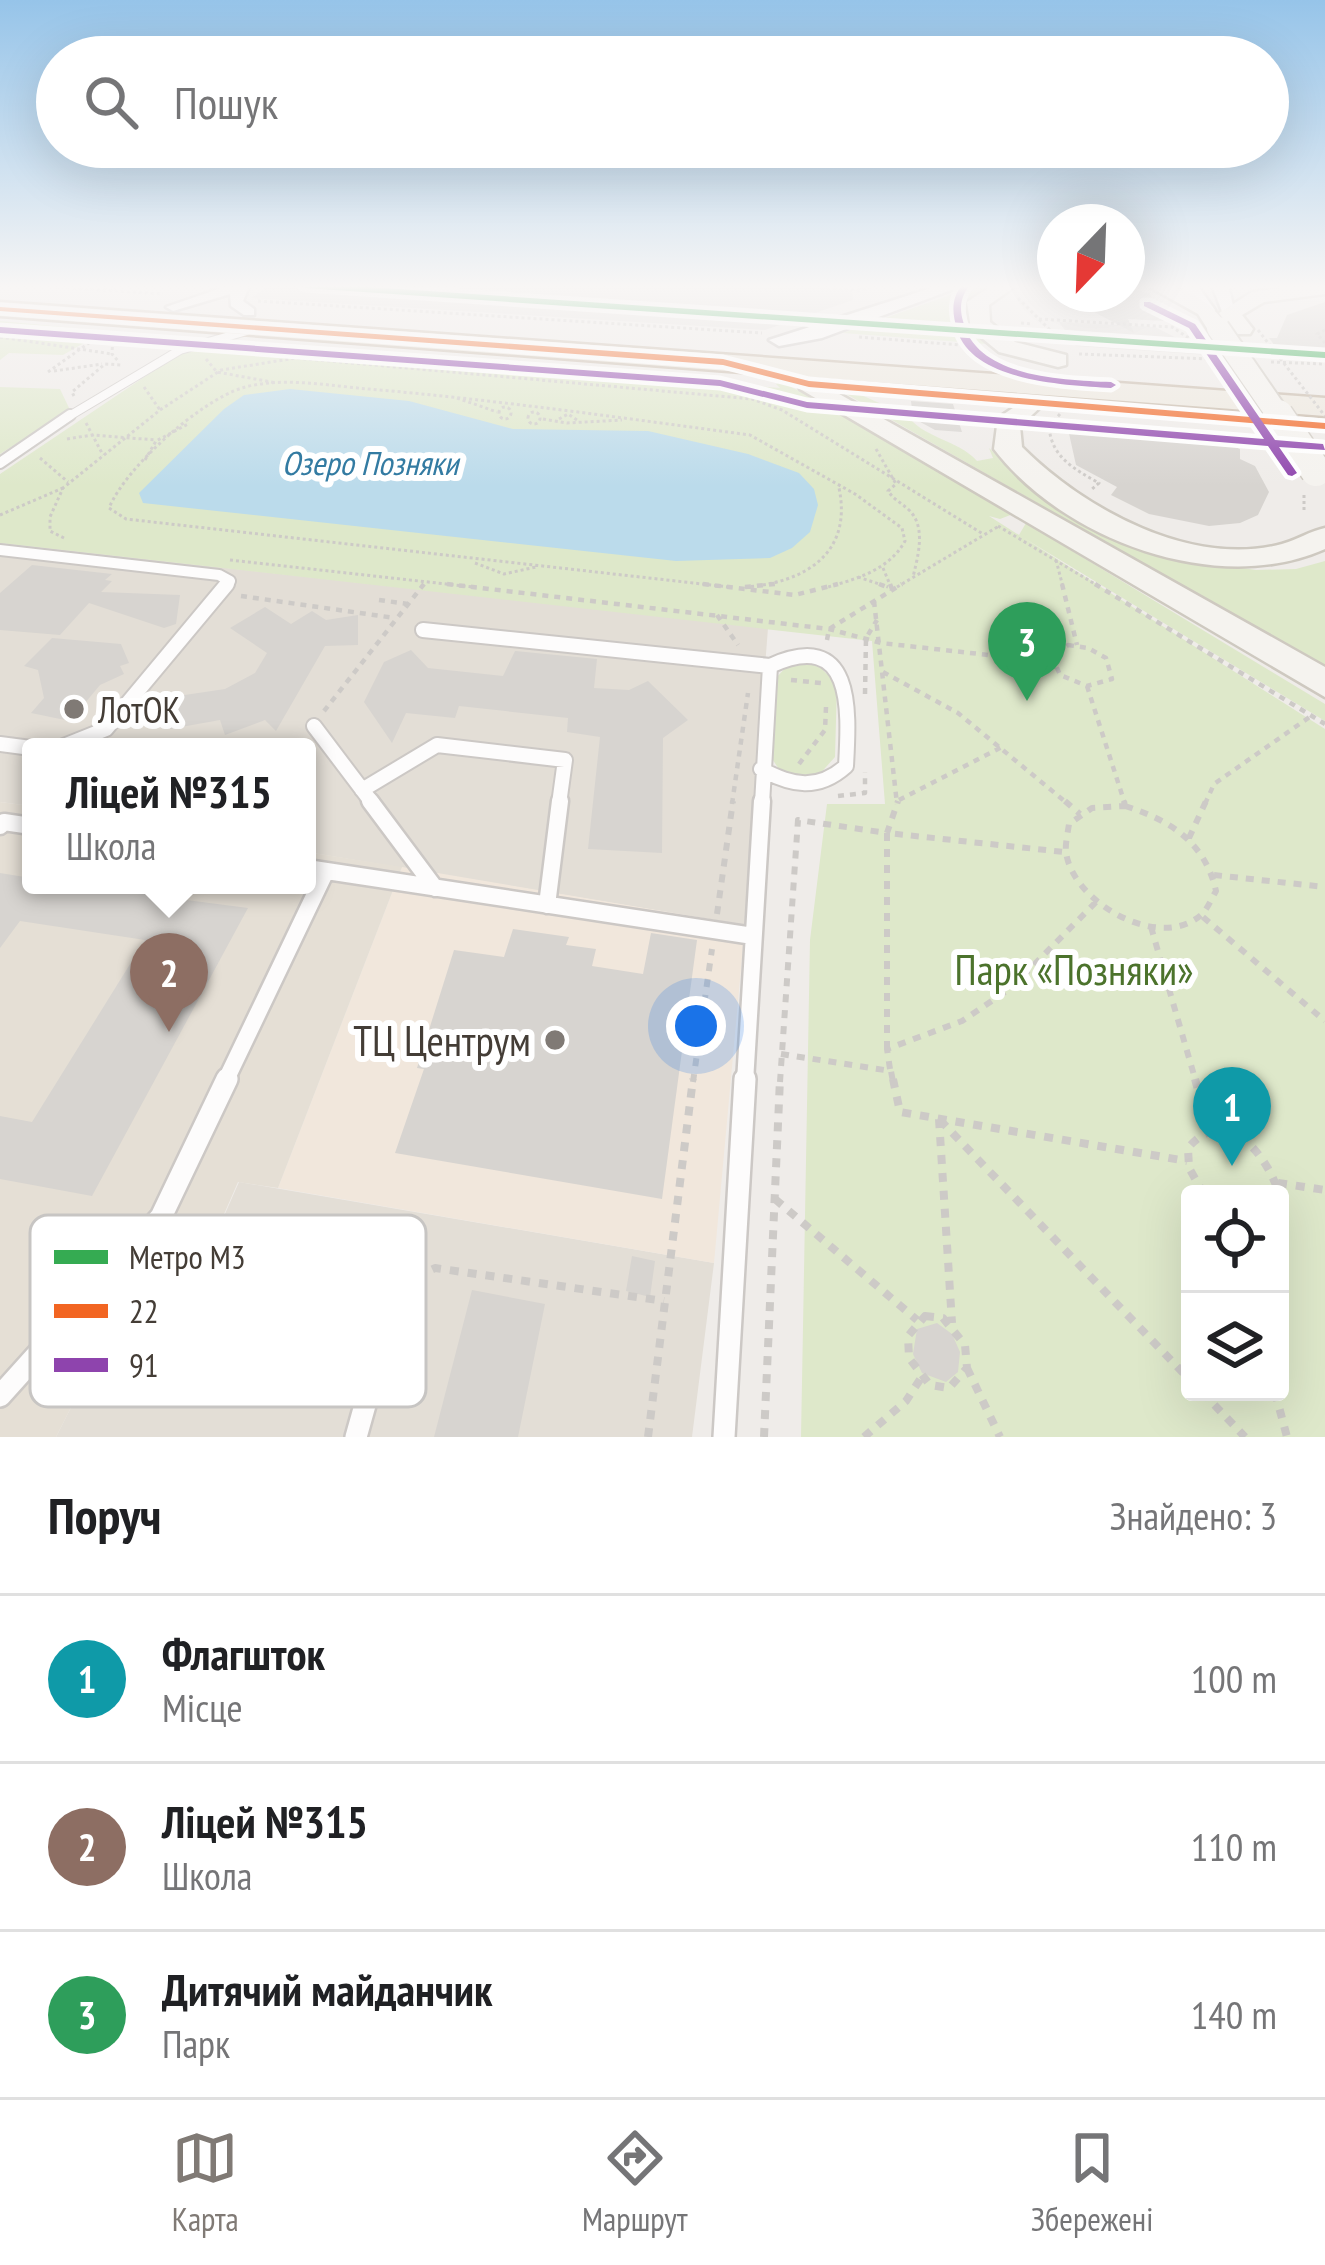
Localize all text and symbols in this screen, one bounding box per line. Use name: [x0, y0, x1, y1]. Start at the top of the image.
search box: [36, 36, 1289, 168]
icon: search: [78, 69, 144, 135]
text: Пошук: [174, 73, 278, 131]
north arrow: [1037, 204, 1145, 312]
water label: Озеро Позняки: [282, 441, 461, 484]
pin: 3: [988, 602, 1066, 701]
place label: ЛотОК: [97, 686, 180, 733]
marker: ЛотОК: [61, 696, 87, 722]
popup: [22, 738, 316, 894]
text: Ліцей №315: [66, 762, 272, 820]
text: Школа: [66, 820, 156, 871]
pin: 2: [130, 933, 208, 1032]
park label: Парк «Позняки»: [955, 942, 1193, 997]
your location: [666, 996, 726, 1056]
place label: ТЦ Центрум: [353, 1013, 531, 1068]
marker: ТЦ Центрум: [542, 1027, 568, 1053]
pin: 1: [1193, 1067, 1271, 1166]
map controls: [1181, 1185, 1289, 1401]
button: locate: [1181, 1185, 1289, 1293]
legend: [30, 1215, 426, 1407]
text: Метро M3: [129, 1235, 246, 1278]
text: 22: [129, 1289, 159, 1332]
button: layers: [1181, 1293, 1289, 1401]
text: 91: [129, 1343, 159, 1386]
text: Поруч: [48, 1482, 161, 1548]
text: Знайдено: 3: [1110, 1490, 1277, 1541]
text: Флагшток: [162, 1624, 325, 1682]
text: 1: [78, 1653, 96, 1704]
text: 100 m: [1191, 1653, 1277, 1704]
text: Місце: [162, 1682, 243, 1733]
text: Ліцей №315: [162, 1792, 368, 1850]
text: 2: [78, 1821, 96, 1872]
text: 110 m: [1191, 1821, 1277, 1872]
text: Школа: [162, 1850, 252, 1901]
text: Дитячий майданчик: [162, 1960, 493, 2018]
text: 3: [78, 1989, 96, 2040]
text: 140 m: [1191, 1989, 1277, 2040]
text: Парк: [162, 2018, 230, 2069]
tab: Карта: [172, 2125, 239, 2240]
tab: Маршрут: [582, 2125, 687, 2240]
tab: Збережені: [1031, 2125, 1153, 2240]

